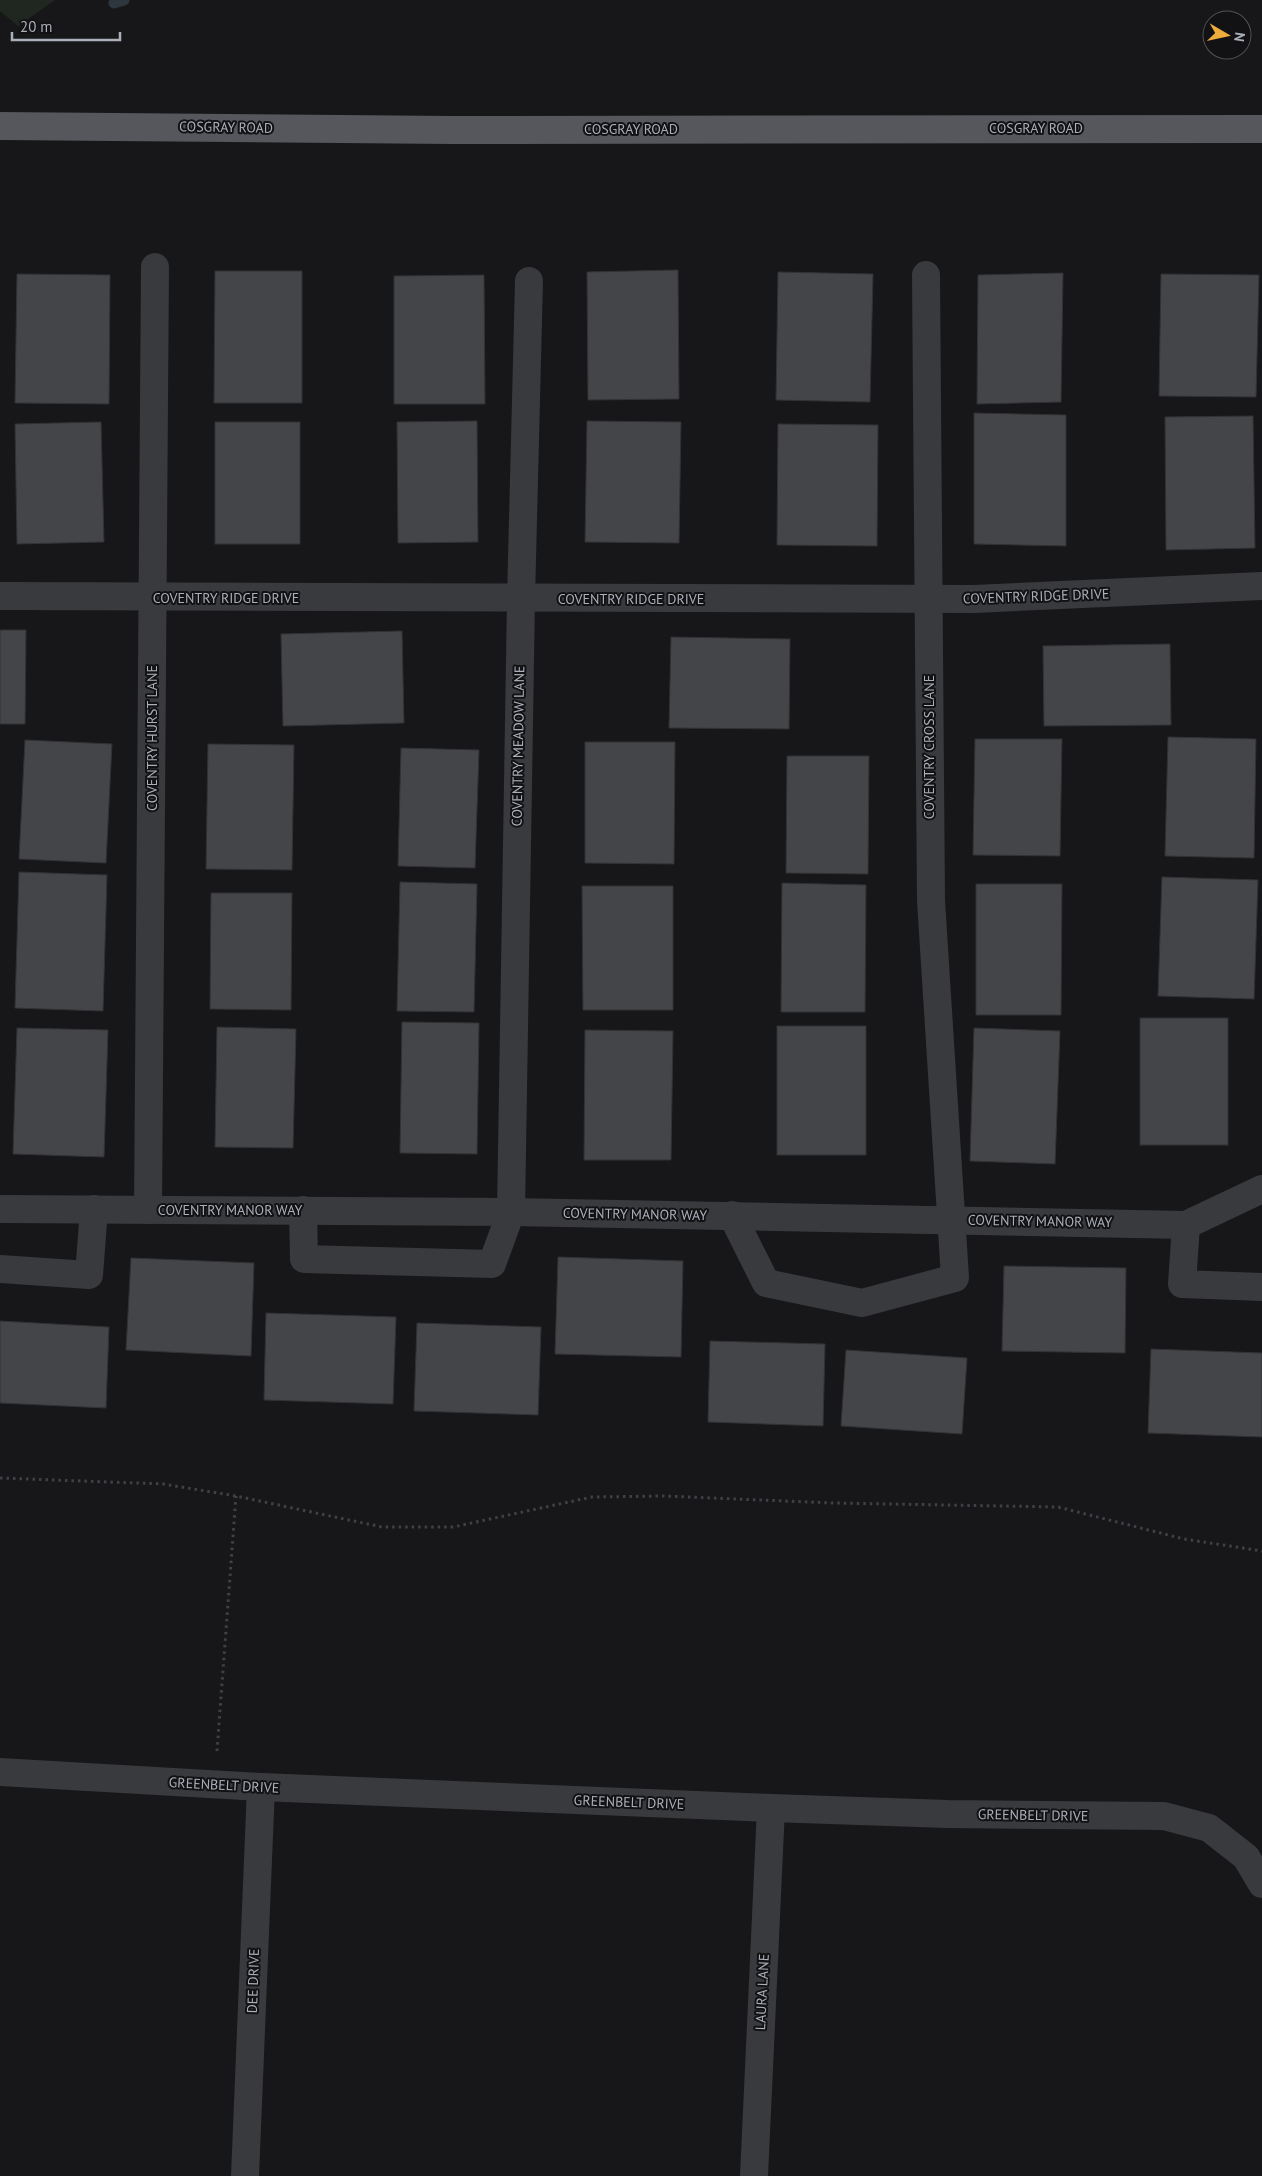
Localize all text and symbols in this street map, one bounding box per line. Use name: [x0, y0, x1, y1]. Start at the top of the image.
scale bar: [12, 10, 120, 42]
north arrow: [1202, 10, 1252, 60]
text: 20 m: [20, 17, 53, 36]
text: N: [1230, 31, 1249, 43]
street label: COSGRAY ROAD: [179, 117, 273, 137]
street label: COSGRAY ROAD: [989, 119, 1083, 137]
street label: COSGRAY ROAD: [584, 120, 678, 138]
street label: COVENTRY RIDGE DRIVE: [962, 584, 1110, 608]
street label: COVENTRY RIDGE DRIVE: [153, 589, 299, 607]
street label: COVENTRY RIDGE DRIVE: [558, 590, 704, 608]
street label: COVENTRY HURST LANE: [143, 665, 161, 811]
street label: COVENTRY MEADOW LANE: [508, 665, 528, 827]
street label: COVENTRY CROSS LANE: [920, 675, 938, 819]
street label: COVENTRY MANOR WAY: [158, 1201, 302, 1219]
street label: COVENTRY MANOR WAY: [563, 1204, 708, 1224]
street label: COVENTRY MANOR WAY: [968, 1211, 1113, 1231]
street label: GREENBELT DRIVE: [168, 1773, 280, 1797]
street label: GREENBELT DRIVE: [573, 1791, 685, 1813]
street label: GREENBELT DRIVE: [978, 1805, 1088, 1825]
street label: DEE DRIVE: [243, 1948, 263, 2014]
street label: LAURA LANE: [751, 1953, 773, 2031]

